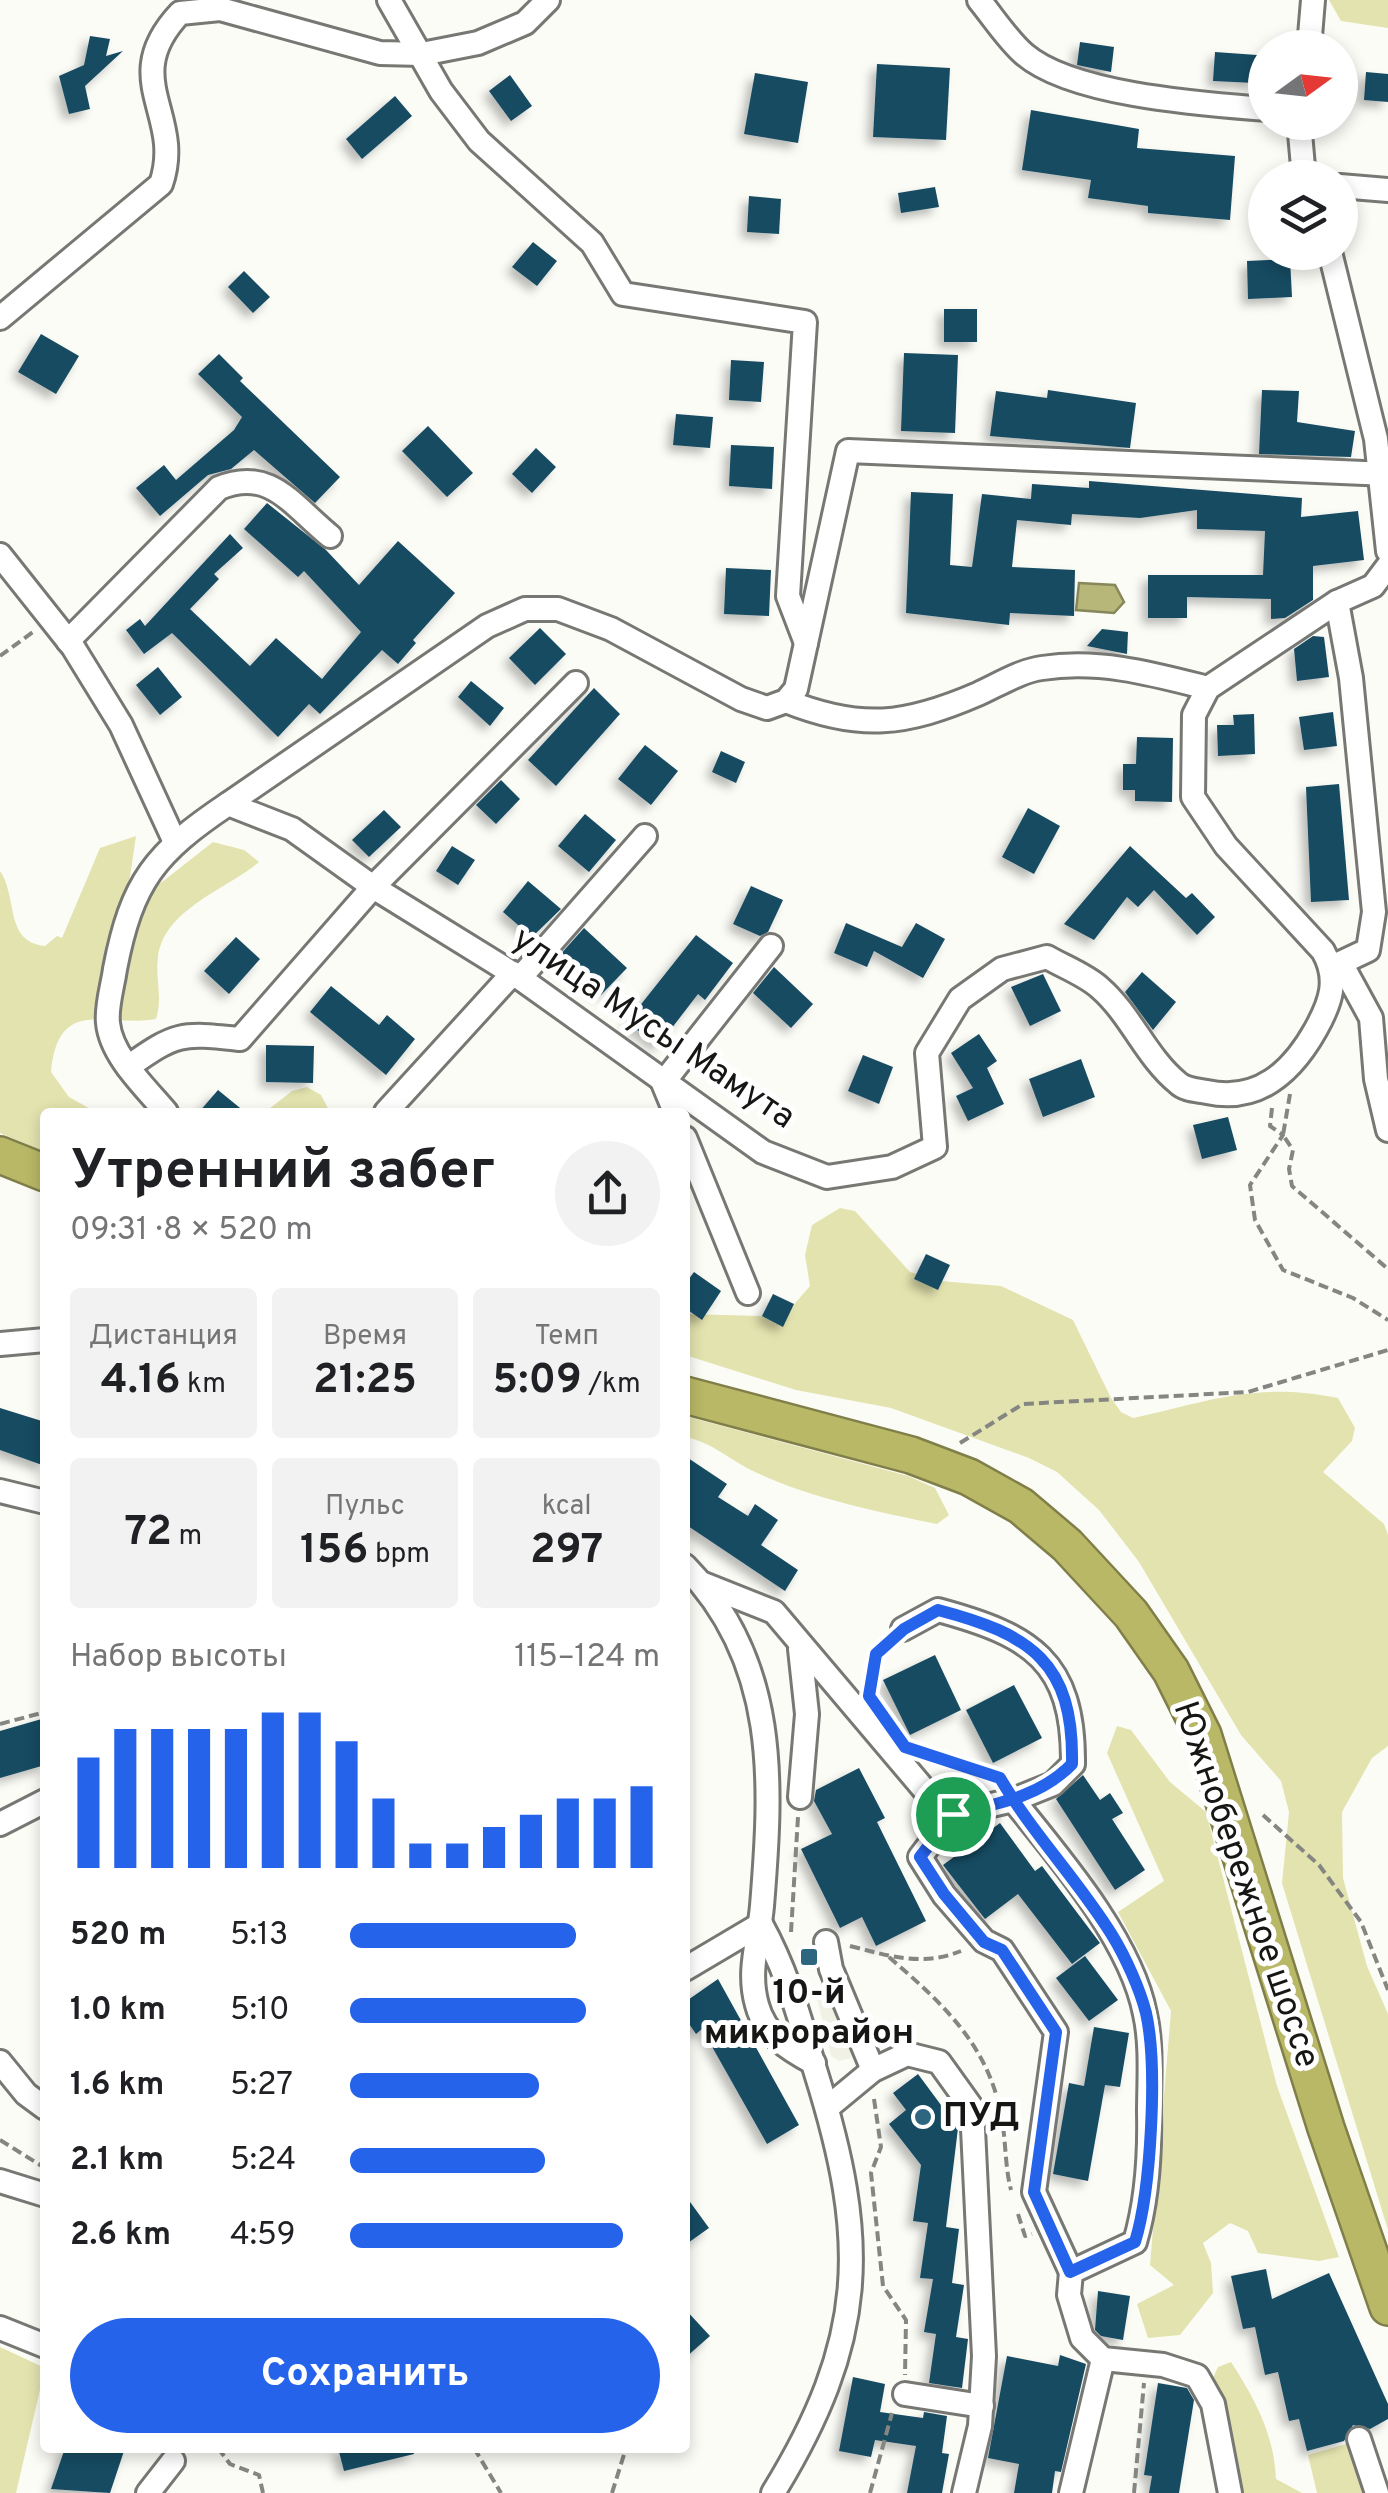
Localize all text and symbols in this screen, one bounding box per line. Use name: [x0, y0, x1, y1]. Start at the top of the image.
north arrow: [1248, 30, 1358, 140]
map controls: [1248, 30, 1358, 270]
button: layers: [1248, 160, 1358, 270]
street label: улица Мусы Мамута: [503, 918, 803, 1140]
text: Утренний забег: [70, 1138, 495, 1208]
button: share: [555, 1141, 660, 1246]
text: 09:31 · 8 × 520 m: [70, 1211, 313, 1251]
text: Дистанция: [89, 1319, 238, 1355]
text: Время: [323, 1319, 407, 1355]
text: Темп: [534, 1319, 599, 1355]
text: 4.16: [101, 1355, 181, 1408]
text: 21:25: [313, 1355, 417, 1408]
text: 5:09: [493, 1355, 582, 1408]
text: km: [181, 1367, 226, 1403]
text: /km: [582, 1367, 641, 1403]
text: Пульс: [325, 1489, 405, 1525]
text: kcal: [542, 1489, 592, 1525]
text: 72: [124, 1507, 172, 1560]
text: m: [172, 1519, 202, 1555]
text: 156: [300, 1525, 368, 1578]
text: 297: [530, 1525, 603, 1578]
text: bpm: [368, 1537, 430, 1573]
text: Набор высоты: [70, 1638, 287, 1678]
text: 115–124 m: [514, 1638, 660, 1678]
street label: Южнобережное шоссе: [1162, 1696, 1328, 2074]
pin: [911, 1772, 996, 1857]
icon: arrive: [926, 1787, 981, 1842]
text: 520 m: [70, 1916, 166, 1956]
text: 5:13: [230, 1916, 288, 1956]
marker: 10-й микрорайон: [798, 1946, 820, 1968]
place label: 10-й микрорайон: [704, 1972, 914, 2056]
text: 1.0 km: [70, 1991, 166, 2031]
text: 5:10: [230, 1991, 290, 2031]
text: 1.6 km: [70, 2066, 164, 2106]
text: 5:27: [230, 2066, 293, 2106]
place label: ПУД: [943, 2095, 1019, 2139]
marker: ПУД: [912, 2106, 934, 2128]
text: 2.1 km: [70, 2141, 164, 2181]
text: 5:24: [230, 2141, 296, 2181]
text: 2.6 km: [70, 2216, 171, 2256]
text: 4:59: [230, 2216, 296, 2256]
button: Сохранить: [70, 2318, 660, 2433]

